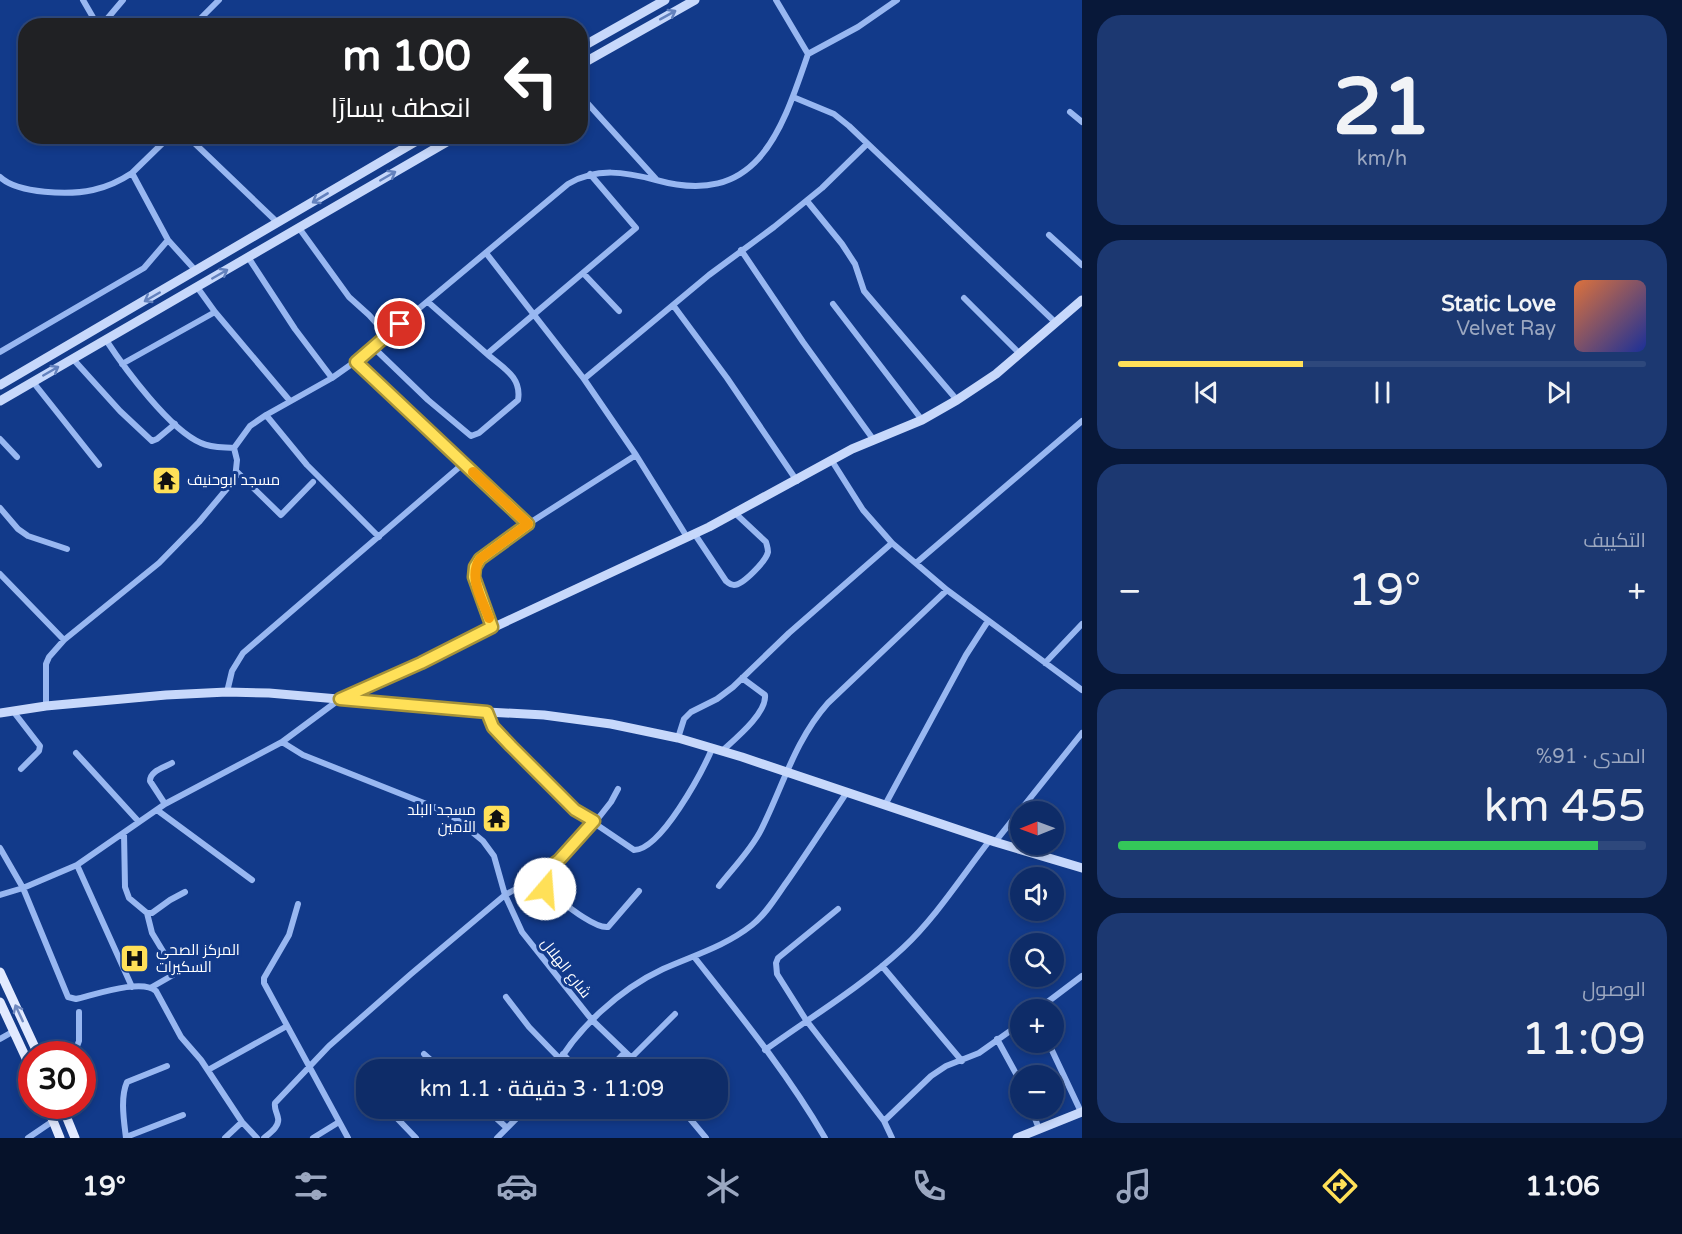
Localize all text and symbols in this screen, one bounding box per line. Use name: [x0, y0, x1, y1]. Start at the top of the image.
one-way arrow: [658, 9, 676, 20]
text: 100 m: [342, 31, 471, 82]
icon: left: [492, 42, 570, 120]
text: 21: [1333, 61, 1431, 155]
text: انعطف يسارًا: [331, 92, 471, 125]
text: km/h: [1357, 147, 1407, 171]
one-way arrow: [379, 170, 396, 182]
one-way arrow: [312, 193, 329, 205]
one-way arrow: [211, 268, 228, 280]
one-way arrow: [144, 291, 161, 303]
text: Static Love: [1441, 291, 1556, 317]
pin: [374, 298, 425, 349]
icon: arrive: [383, 307, 416, 340]
text: Velvet Ray: [1456, 317, 1556, 341]
one-way arrow: [42, 365, 59, 377]
icon: previous: [1190, 376, 1223, 409]
icon: pause: [1366, 376, 1399, 409]
icon: next: [1542, 376, 1575, 409]
temple icon: مسجد ابوحنيف: [150, 464, 182, 496]
place label: مسجد ابوحنيف: [187, 471, 280, 489]
text: التكييف: [1583, 529, 1646, 553]
text: 19°: [1348, 564, 1421, 618]
text: −: [1118, 572, 1142, 611]
text: +: [1627, 572, 1646, 611]
text: المدى · 91%: [1536, 745, 1646, 769]
text: 455 km: [1484, 780, 1646, 834]
place label: مسجد البلد الأمين: [407, 801, 476, 837]
north arrow: [1010, 801, 1064, 855]
map controls: [1010, 801, 1064, 1119]
temple icon: مسجد البلد الأمين: [481, 803, 513, 835]
position arrow: [513, 857, 577, 921]
button: sound: [1010, 867, 1064, 921]
button: search: [1010, 933, 1064, 987]
street label: شارع الهلال: [535, 934, 595, 1003]
place label: المركز الصحي السكيرات: [156, 941, 240, 976]
hospital icon: المركز الصحي السكيرات: [119, 943, 151, 975]
text: الوصول: [1582, 978, 1646, 1002]
button: +: [1010, 999, 1064, 1053]
one-way arrow: [13, 1005, 25, 1023]
text: 11:09: [1521, 1013, 1646, 1067]
speed limit sign: 30: [18, 1041, 96, 1119]
button: −: [1010, 1065, 1064, 1119]
text: 11:09 · 3 دقيقة · 1.1 km: [420, 1076, 664, 1102]
icon: filters: [290, 1165, 332, 1207]
icon: car: [496, 1165, 538, 1207]
icon: climate: [702, 1165, 744, 1207]
icon: phone: [908, 1165, 950, 1207]
icon: music: [1113, 1165, 1155, 1207]
icon: directions: [1319, 1165, 1361, 1207]
text: 19°: [82, 1170, 126, 1203]
text: 11:06: [1525, 1170, 1600, 1203]

